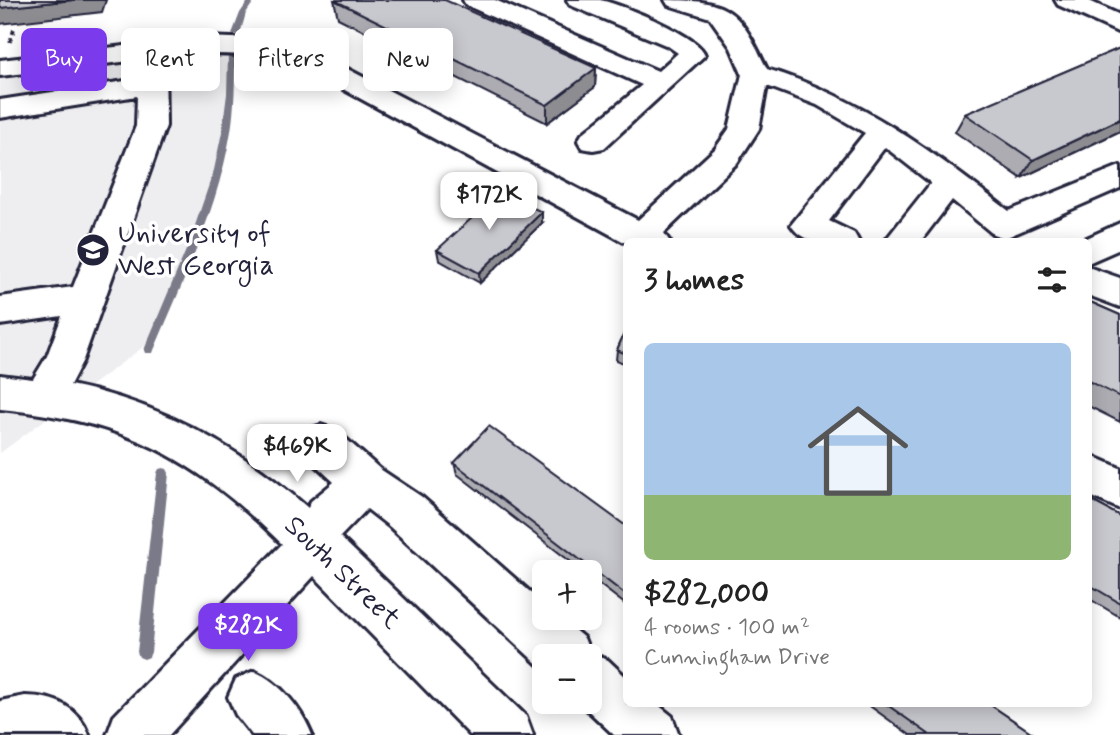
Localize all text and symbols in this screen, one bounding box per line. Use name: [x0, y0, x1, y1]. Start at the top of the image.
chip: Buy: [21, 28, 107, 91]
chip: Rent: [121, 28, 220, 91]
chip: Filters: [234, 28, 349, 91]
chip: New: [363, 28, 453, 91]
pin: $172K: [440, 173, 538, 232]
text: $172K: [456, 180, 522, 210]
place label: University of West Georgia: [118, 216, 274, 287]
school or university icon: University of West Georgia: [74, 231, 112, 269]
text: 3 homes: [644, 261, 744, 300]
icon: filters: [1033, 261, 1071, 299]
icon: home: [795, 388, 921, 514]
pin: $469K: [248, 424, 346, 484]
text: $469K: [263, 432, 331, 462]
street label: South Street: [276, 508, 409, 638]
map controls: [532, 560, 602, 714]
button: +: [532, 560, 602, 630]
text: $282,000: [644, 574, 769, 613]
pin: $282K: [199, 604, 297, 663]
text: $282K: [214, 611, 282, 641]
text: 4 rooms · 100 m²: [644, 613, 810, 643]
text: Cunningham Drive: [644, 643, 830, 673]
button: −: [532, 644, 602, 714]

